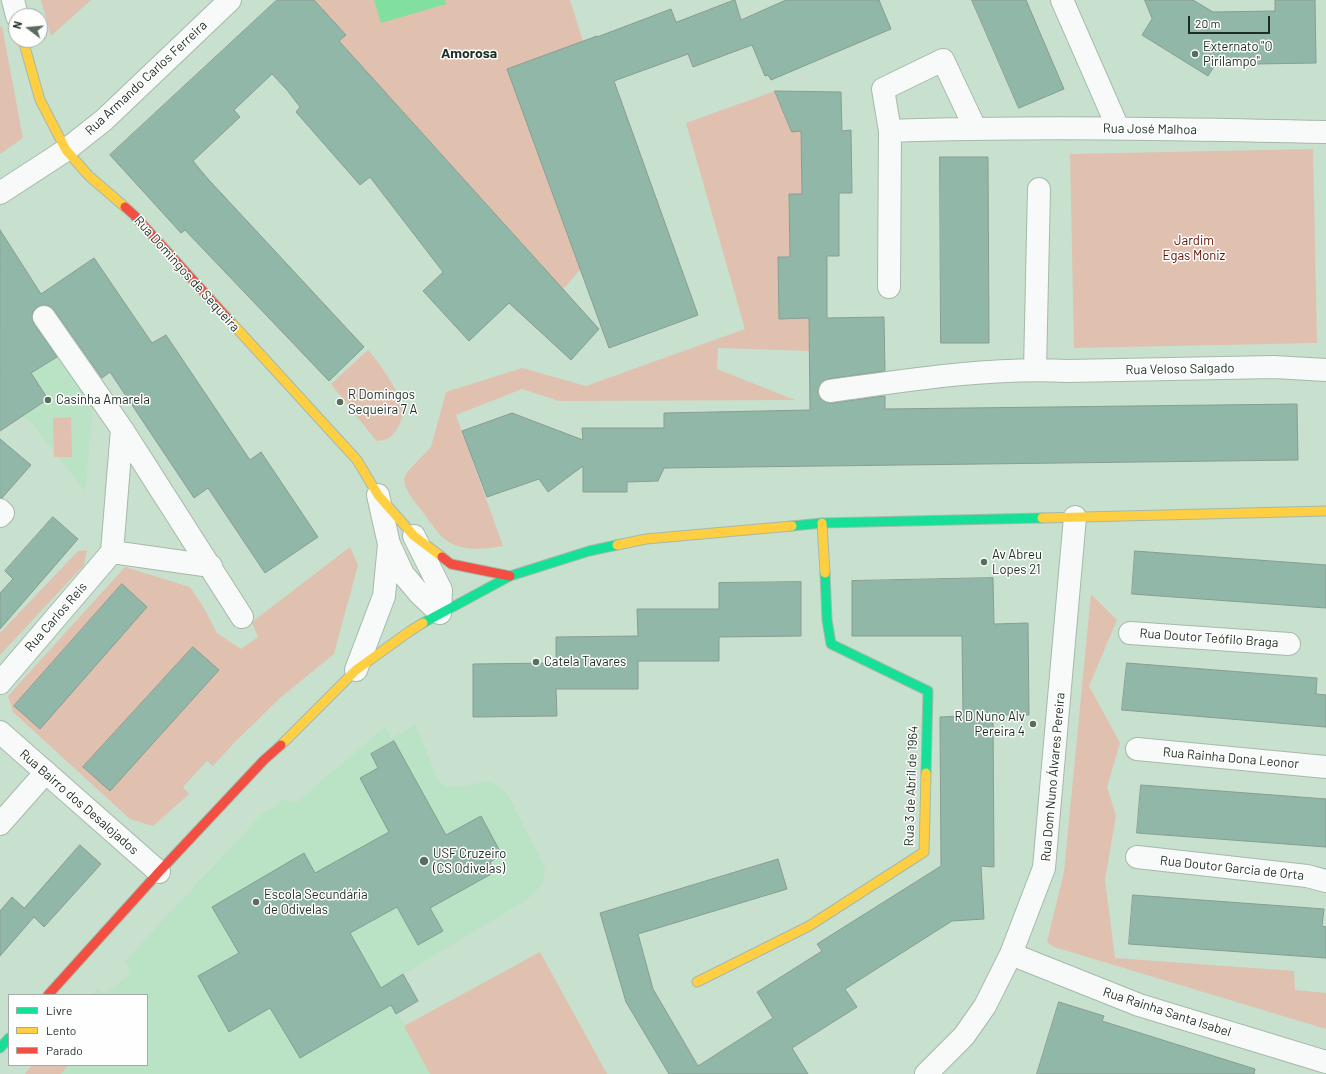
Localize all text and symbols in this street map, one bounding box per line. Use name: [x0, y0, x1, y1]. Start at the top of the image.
north arrow: [8, 8, 48, 48]
scale bar: [1190, 8, 1272, 34]
text: 20 m: [1195, 16, 1221, 30]
street label: Rua Armando Carlos Ferreira: [82, 17, 210, 139]
text: N: [10, 20, 24, 30]
place label: Externato "O Pirilampo": [1203, 39, 1273, 70]
district label: Amorosa: [441, 45, 497, 61]
marker: Externato "O Pirilampo": [1190, 49, 1200, 59]
street label: Rua José Malhoa: [1103, 120, 1197, 138]
street label: Rua Domingos de Sequeira: [131, 213, 243, 335]
park label: Jardim Egas Moniz: [1163, 233, 1225, 264]
street label: Rua Veloso Salgado: [1125, 360, 1235, 378]
place label: R Domingos Sequeira 7 A: [348, 387, 417, 418]
place label: Casinha Amarela: [56, 392, 150, 408]
marker: Casinha Amarela: [43, 395, 53, 405]
marker: R Domingos Sequeira 7 A: [335, 397, 345, 407]
place label: Av Abreu Lopes 21: [992, 547, 1042, 578]
marker: Av Abreu Lopes 21: [979, 557, 989, 567]
street label: Rua Carlos Reis: [22, 579, 90, 655]
street label: Rua Doutor Teófilo Braga: [1139, 625, 1279, 651]
place label: Catela Tavares: [544, 654, 626, 670]
marker: Catela Tavares: [531, 657, 541, 667]
street label: Rua Dom Nuno Álvares Pereira: [1038, 692, 1068, 862]
place label: R D Nuno Alv Pereira 4: [954, 709, 1025, 740]
marker: R D Nuno Alv Pereira 4: [1028, 719, 1038, 729]
street label: Rua 3 de Abril de 1964: [901, 726, 921, 846]
street label: Rua Rainha Dona Leonor: [1162, 744, 1300, 772]
street label: Rua Bairro dos Desalojados: [16, 746, 142, 858]
place label: USF Cruzeiro (CS Odivelas): [433, 846, 506, 877]
street label: Rua Doutor Garcia de Orta: [1159, 853, 1305, 883]
marker: USF Cruzeiro (CS Odivelas): [418, 855, 430, 867]
place label: Escola Secundária de Odivelas: [264, 887, 368, 918]
marker: Escola Secundária de Odivelas: [251, 897, 261, 907]
street label: Rua Rainha Santa Isabel: [1101, 984, 1233, 1040]
legend: [8, 994, 148, 1066]
text: Livre: [46, 1003, 72, 1017]
text: Lento: [46, 1023, 76, 1037]
text: Parado: [46, 1043, 83, 1057]

